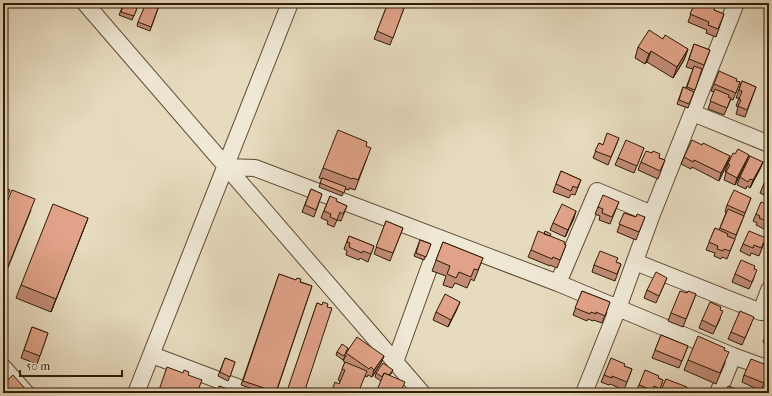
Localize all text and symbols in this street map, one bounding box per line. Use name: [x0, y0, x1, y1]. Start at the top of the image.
scale bar: [20, 352, 122, 378]
text: 50 m: [26, 359, 50, 373]

